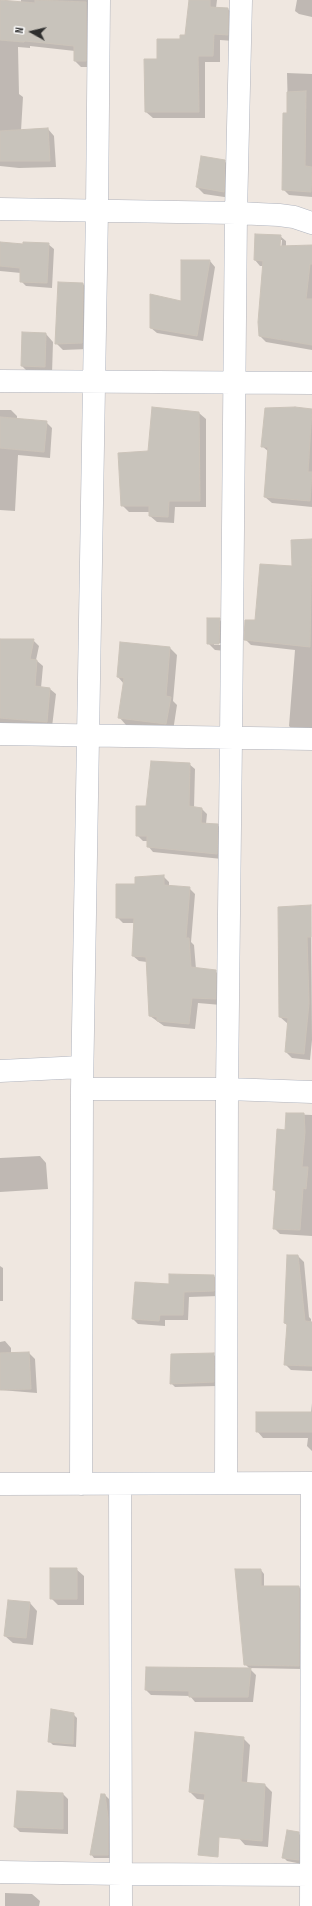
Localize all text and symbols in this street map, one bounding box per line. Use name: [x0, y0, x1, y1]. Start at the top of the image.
north arrow: [12, 12, 52, 52]
text: N: [13, 26, 26, 34]

